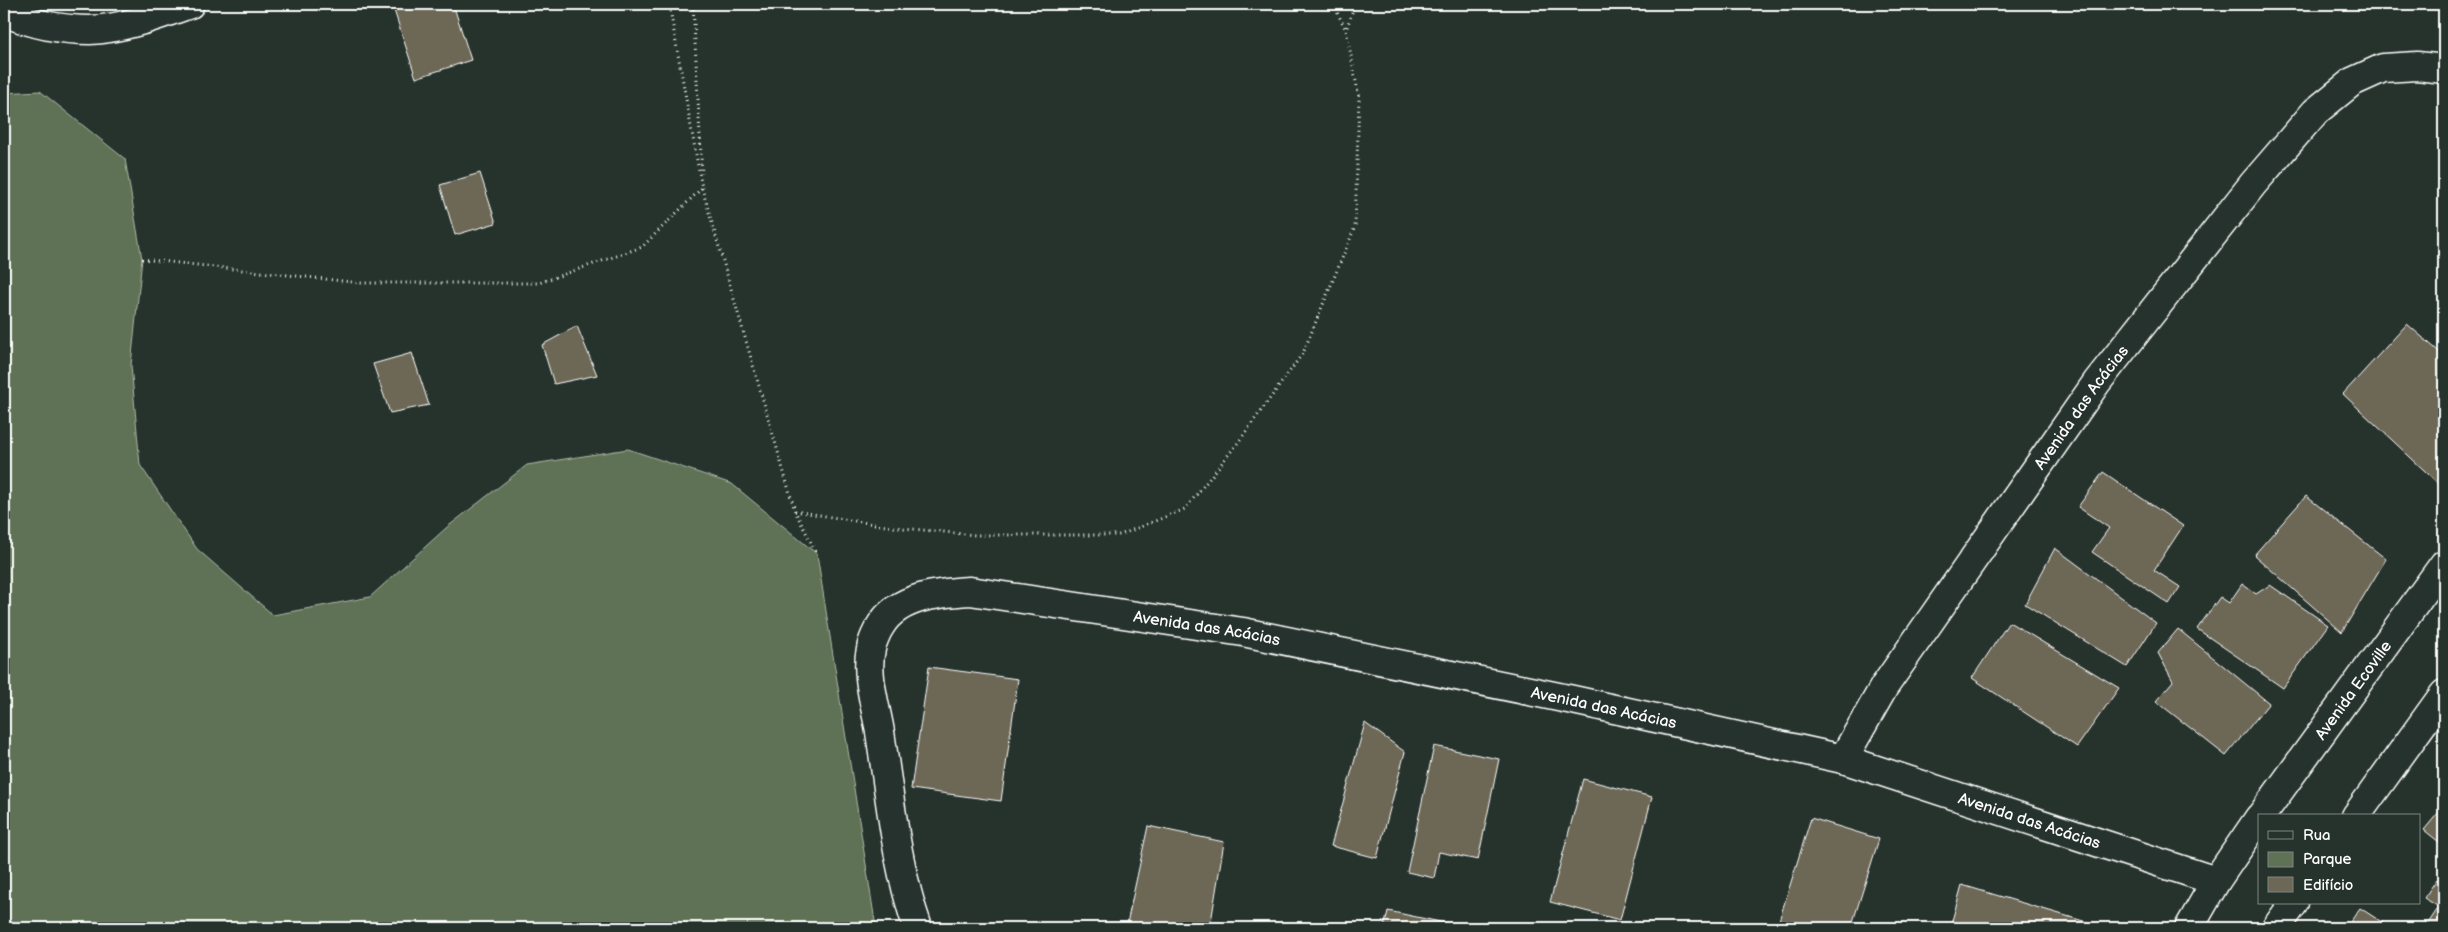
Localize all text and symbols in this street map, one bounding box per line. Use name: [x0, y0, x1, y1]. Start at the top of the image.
street label: Avenida das Acácias: [2031, 342, 2133, 474]
street label: Avenida das Acácias: [1132, 608, 1282, 650]
street label: Avenida Ecoville: [2312, 637, 2396, 744]
street label: Avenida das Acácias: [1529, 684, 1678, 733]
street label: Avenida das Acácias: [1956, 789, 2103, 854]
legend: [2258, 814, 2420, 904]
text: Rua: [2303, 826, 2331, 845]
text: Parque: [2303, 850, 2352, 869]
text: Edifício: [2303, 876, 2353, 895]

